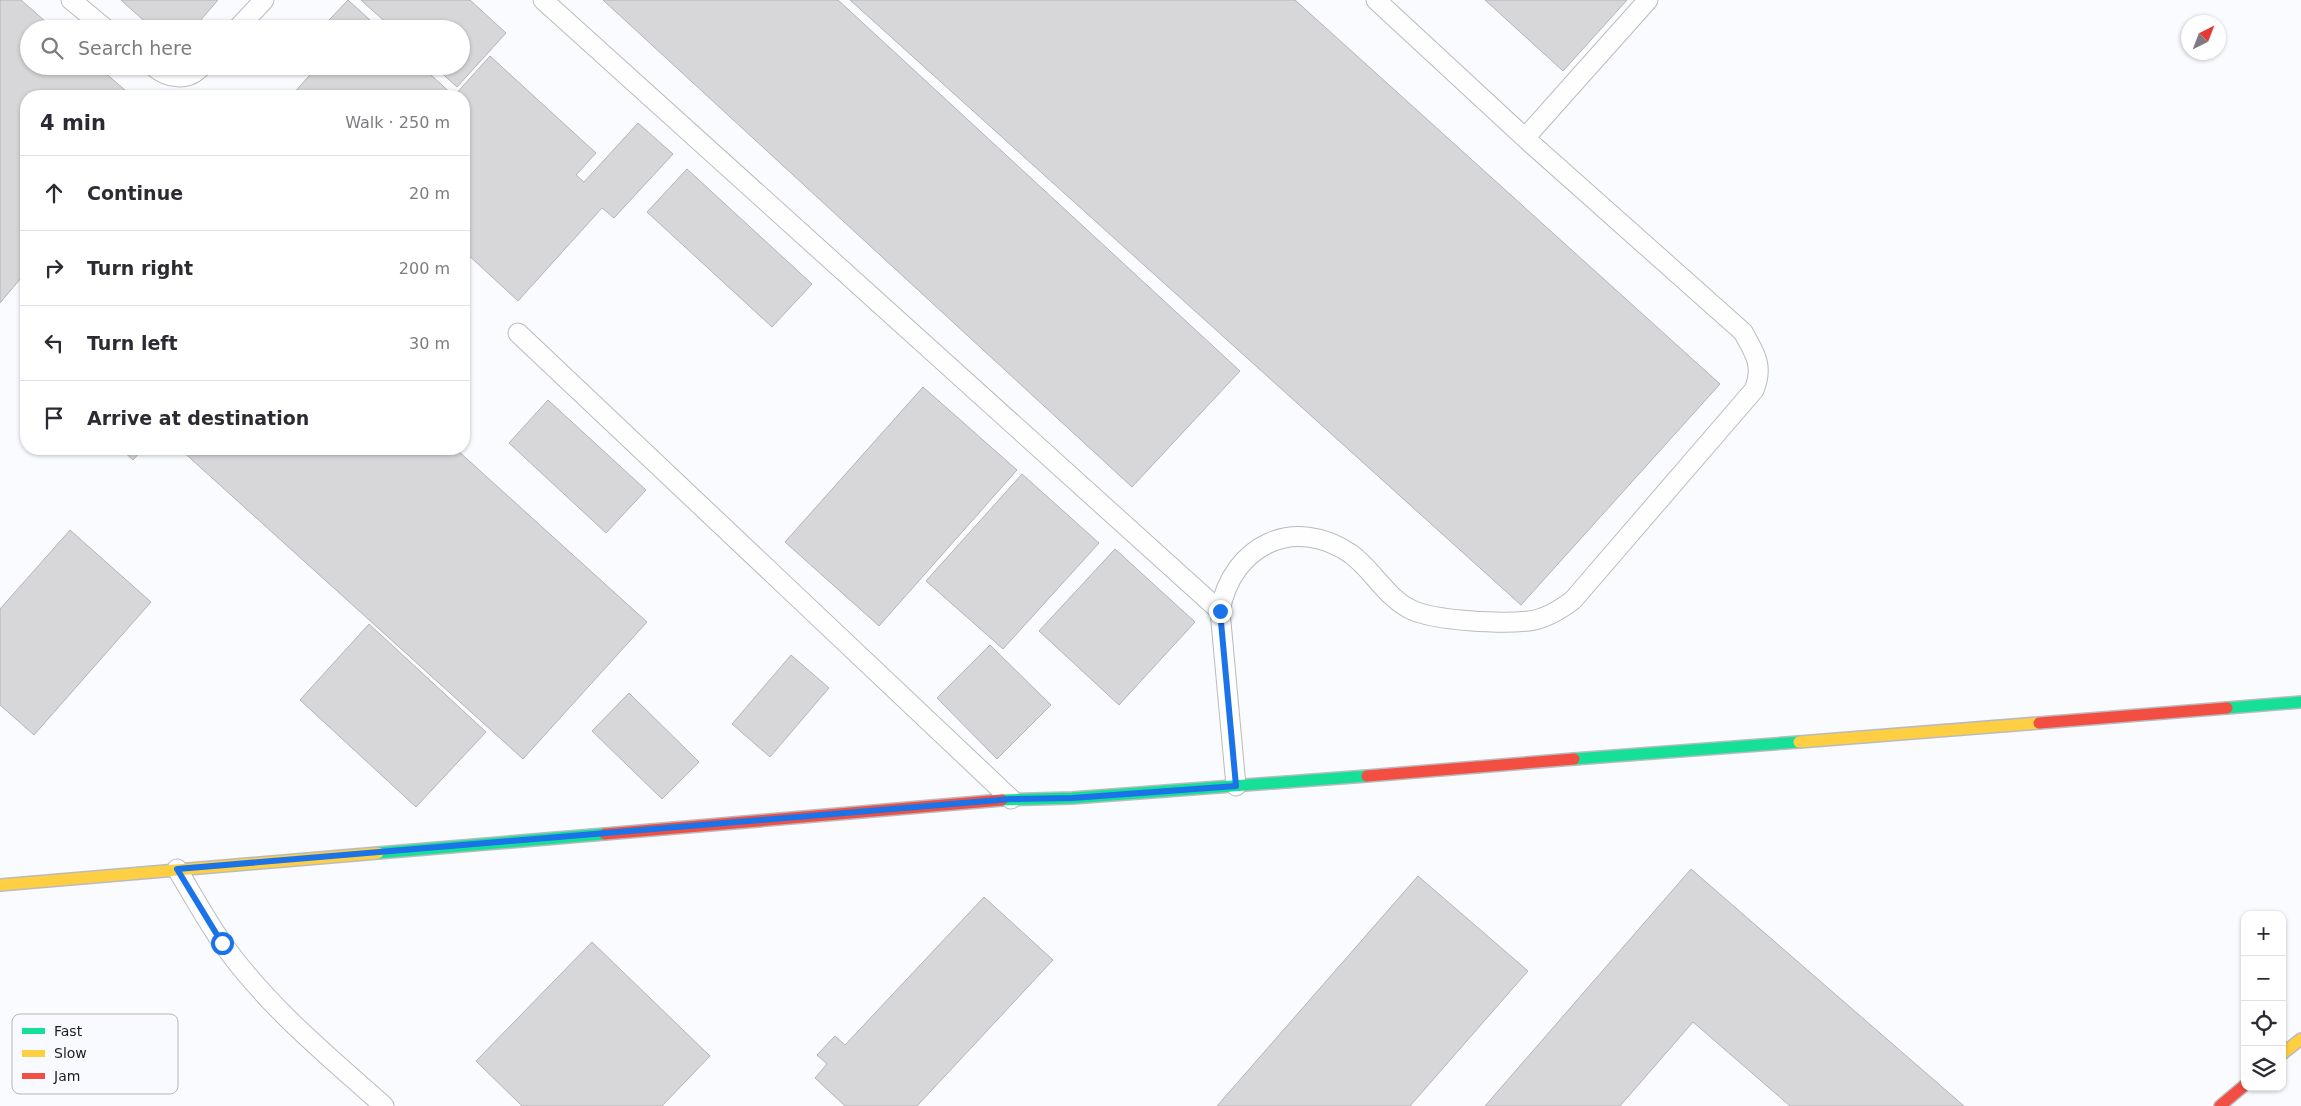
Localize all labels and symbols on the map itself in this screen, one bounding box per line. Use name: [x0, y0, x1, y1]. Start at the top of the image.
north arrow: [2181, 15, 2226, 60]
route end: [1209, 600, 1232, 623]
route start: [211, 932, 234, 955]
legend: [12, 1014, 178, 1094]
text: Fast: [54, 1023, 83, 1039]
text: Slow: [54, 1045, 87, 1061]
text: Jam: [53, 1068, 80, 1084]

